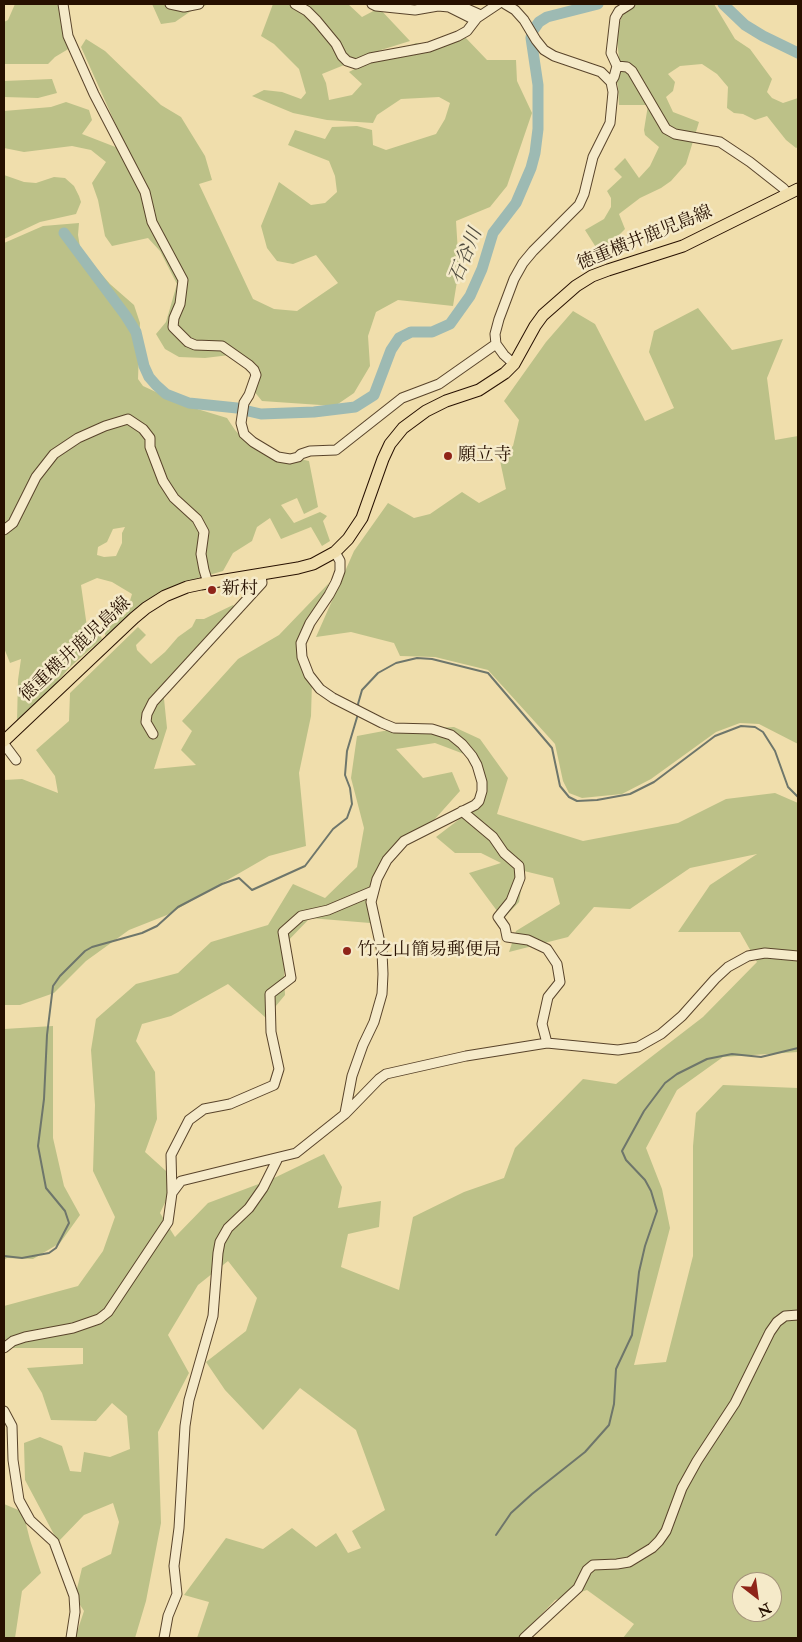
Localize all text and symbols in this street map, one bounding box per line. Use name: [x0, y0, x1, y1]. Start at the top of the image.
street label: 徳重横井鹿児島線: [574, 202, 716, 276]
water label: 石谷川: [446, 225, 488, 287]
place label: 願立寺: [458, 445, 512, 467]
marker: 願立寺: [442, 450, 454, 462]
place label: 新村: [222, 579, 258, 601]
marker: 新村: [206, 584, 218, 596]
street label: 徳重横井鹿児島線: [16, 593, 136, 707]
place label: 竹之山簡易郵便局: [357, 940, 501, 962]
marker: 竹之山簡易郵便局: [341, 945, 353, 957]
north arrow: [732, 1572, 782, 1622]
text: N: [755, 1599, 774, 1620]

